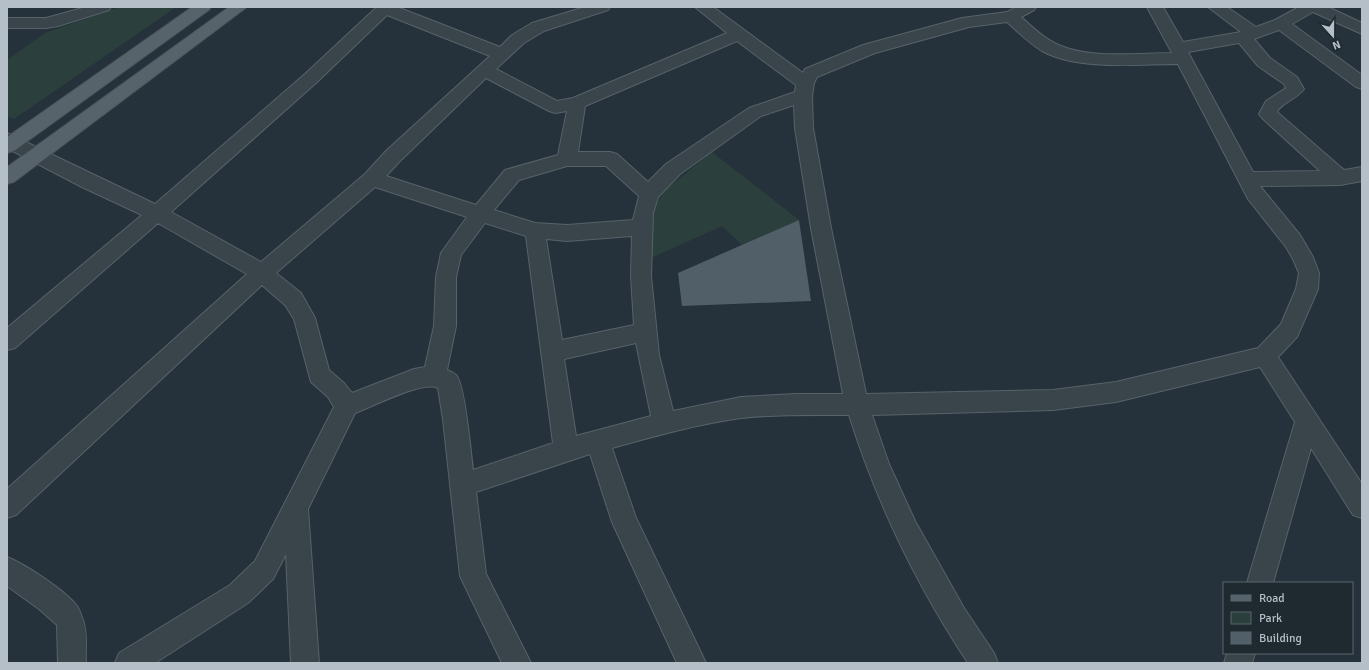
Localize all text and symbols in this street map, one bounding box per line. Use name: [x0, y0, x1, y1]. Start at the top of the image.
north arrow: [1313, 16, 1353, 56]
text: N: [1331, 37, 1342, 52]
legend: [1223, 582, 1353, 654]
text: Road: [1259, 591, 1285, 606]
text: Park: [1259, 611, 1282, 626]
text: Building: [1259, 631, 1302, 646]

